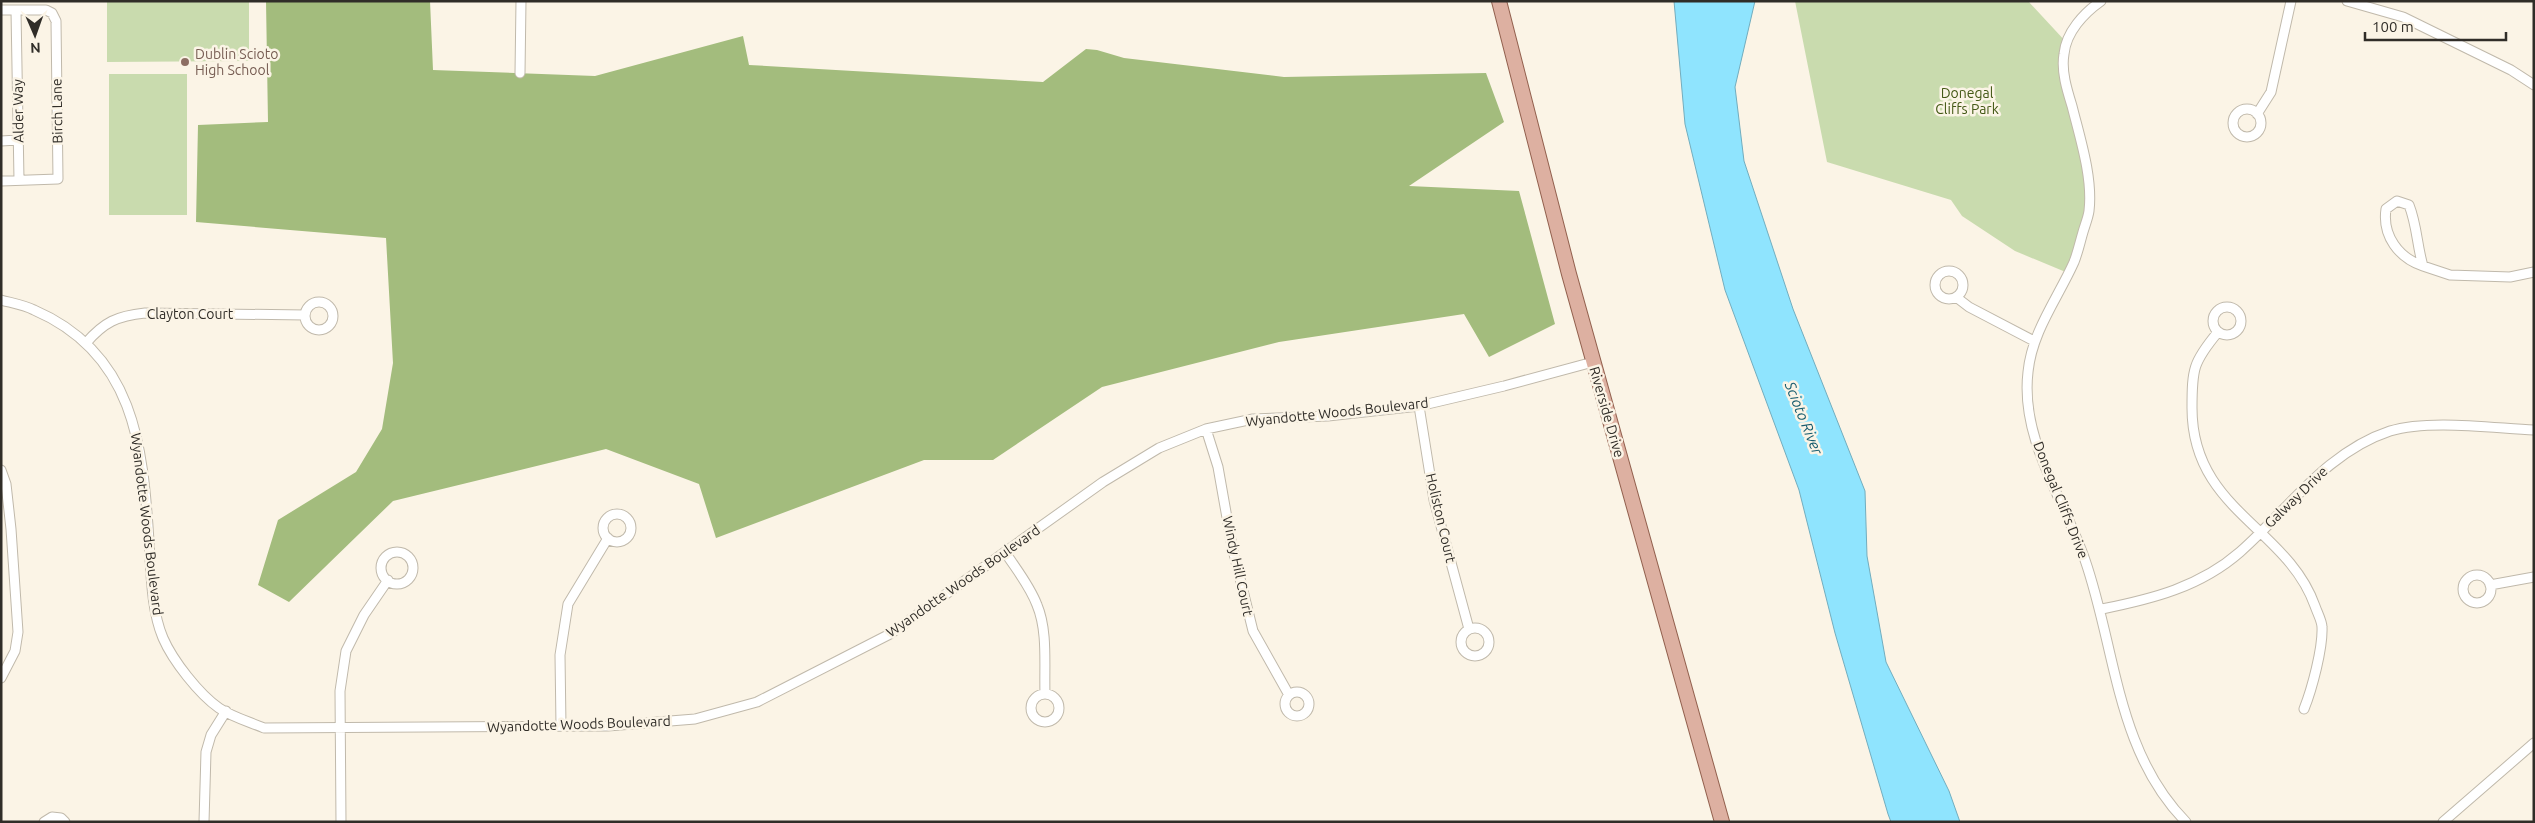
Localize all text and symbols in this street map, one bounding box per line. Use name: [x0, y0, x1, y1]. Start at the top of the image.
north arrow: [10, 10, 60, 60]
scale bar: [2365, 10, 2506, 42]
text: 100 m: [2372, 18, 2414, 35]
text: N: [30, 40, 41, 56]
place label: Dublin Scioto High School: [195, 46, 278, 78]
marker: Dublin Scioto High School: [179, 56, 191, 68]
street label: Birch Lane: [48, 78, 66, 144]
street label: Alder Way: [9, 79, 27, 143]
park label: Donegal Cliffs Park: [1935, 85, 1999, 117]
street label: Clayton Court: [147, 306, 234, 322]
street label: Riverside Drive: [1586, 365, 1628, 459]
water label: Scioto River: [1781, 378, 1827, 458]
street label: Wyandotte Woods Boulevard: [1245, 394, 1429, 430]
street label: Wyandotte Woods Boulevard: [128, 432, 166, 616]
street label: Donegal Cliffs Drive: [2030, 439, 2092, 561]
street label: Galway Drive: [2261, 463, 2331, 531]
street label: Holiston Court: [1423, 472, 1459, 565]
street label: Windy Hill Court: [1220, 514, 1257, 618]
street label: Wyandotte Woods Boulevard: [883, 522, 1043, 640]
street label: Wyandotte Woods Boulevard: [487, 713, 671, 735]

